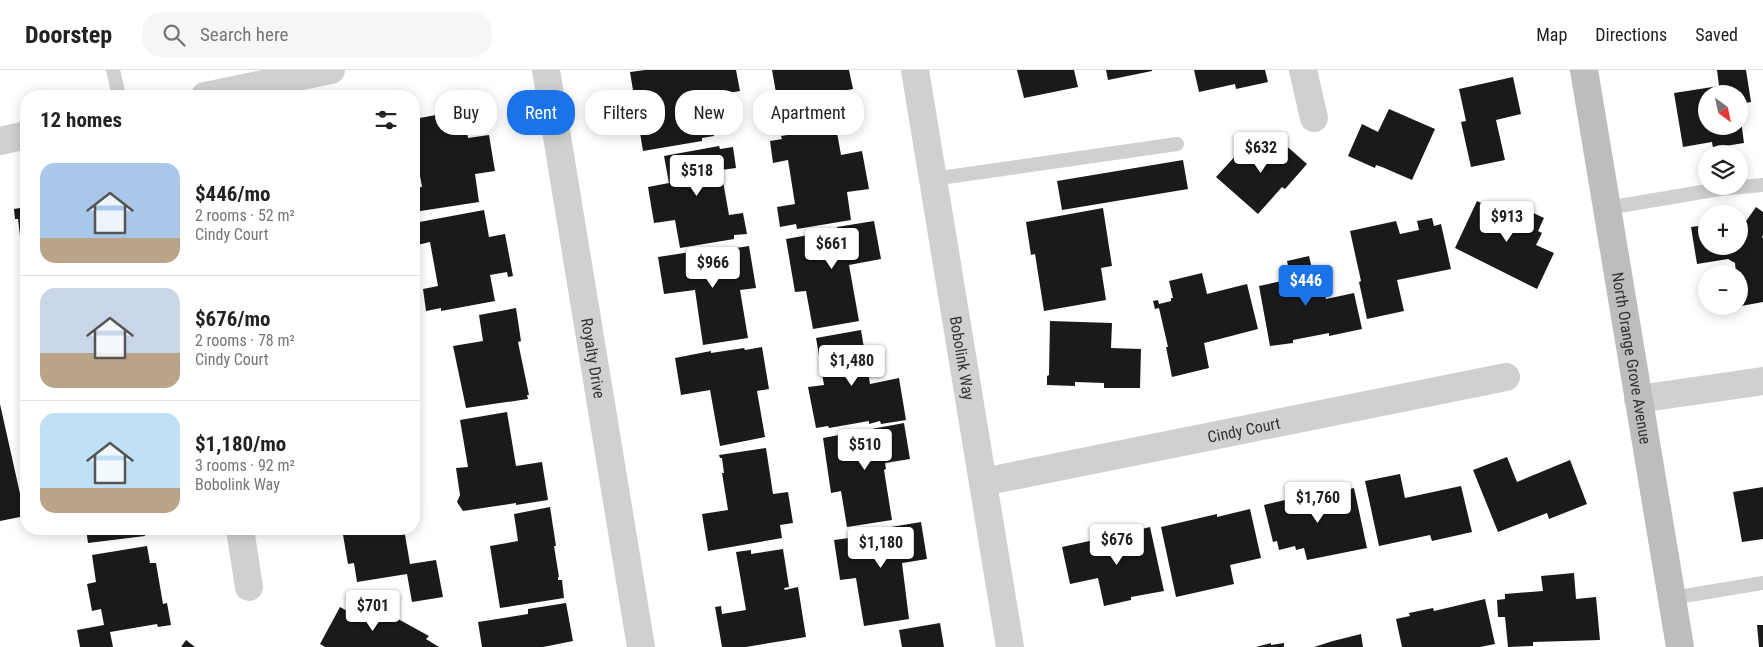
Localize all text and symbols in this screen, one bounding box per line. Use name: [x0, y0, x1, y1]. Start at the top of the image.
search box: [142, 12, 492, 57]
text: Doorstep: [25, 21, 112, 49]
icon: search: [160, 21, 188, 49]
text: Search here: [200, 23, 288, 46]
text: Map: [1536, 24, 1567, 45]
text: Directions: [1595, 24, 1667, 45]
text: Saved: [1695, 24, 1738, 45]
north arrow: [1698, 85, 1748, 135]
map controls: [1698, 85, 1748, 315]
chip: Buy: [435, 90, 497, 135]
chip: Rent: [507, 90, 575, 135]
chip: Filters: [585, 90, 665, 135]
chip: New: [675, 90, 743, 135]
chip: Apartment: [753, 90, 864, 135]
icon: filters: [372, 106, 400, 134]
text: 12 homes: [40, 108, 122, 132]
pin: $632: [1231, 132, 1291, 174]
text: $632: [1245, 138, 1277, 157]
button: layers: [1698, 145, 1748, 195]
pin: $518: [667, 154, 727, 197]
text: $518: [681, 161, 713, 180]
text: $446/mo: [195, 182, 270, 206]
icon: home: [80, 183, 140, 243]
pin: $913: [1477, 200, 1537, 243]
button: +: [1698, 205, 1748, 255]
text: 2 rooms · 52 m²: [195, 206, 295, 225]
text: $913: [1491, 207, 1523, 226]
text: Cindy Court: [195, 225, 269, 244]
pin: $661: [802, 228, 862, 270]
text: $661: [816, 234, 848, 253]
pin: $966: [683, 246, 743, 289]
text: $966: [697, 253, 729, 272]
pin: $446: [1276, 264, 1336, 307]
button: −: [1698, 265, 1748, 315]
text: $446: [1290, 271, 1322, 290]
street label: North Orange Grove Avenue: [1608, 271, 1655, 446]
text: $676/mo: [195, 307, 270, 331]
icon: home: [80, 308, 140, 368]
street label: Bobolink Way: [946, 315, 978, 402]
street label: Royalty Drive: [577, 317, 609, 400]
text: 2 rooms · 78 m²: [195, 331, 295, 350]
pin: $1,480: [811, 344, 893, 387]
text: Cindy Court: [195, 350, 269, 369]
text: $1,480: [830, 351, 874, 370]
street label: Cindy Court: [1206, 414, 1282, 447]
pin: $510: [835, 428, 895, 471]
text: $1,180/mo: [195, 432, 286, 456]
icon: home: [80, 433, 140, 493]
text: $510: [849, 435, 881, 454]
text: 3 rooms · 92 m²: [195, 456, 295, 475]
text: Bobolink Way: [195, 475, 280, 494]
pin: $1,760: [1277, 482, 1359, 524]
text: $1,760: [1296, 488, 1340, 507]
pin: $676: [1087, 524, 1147, 566]
pin: $1,180: [840, 526, 922, 569]
text: $676: [1101, 530, 1133, 549]
text: $1,180: [859, 533, 903, 552]
pin: $701: [343, 590, 403, 632]
text: $701: [357, 596, 389, 615]

